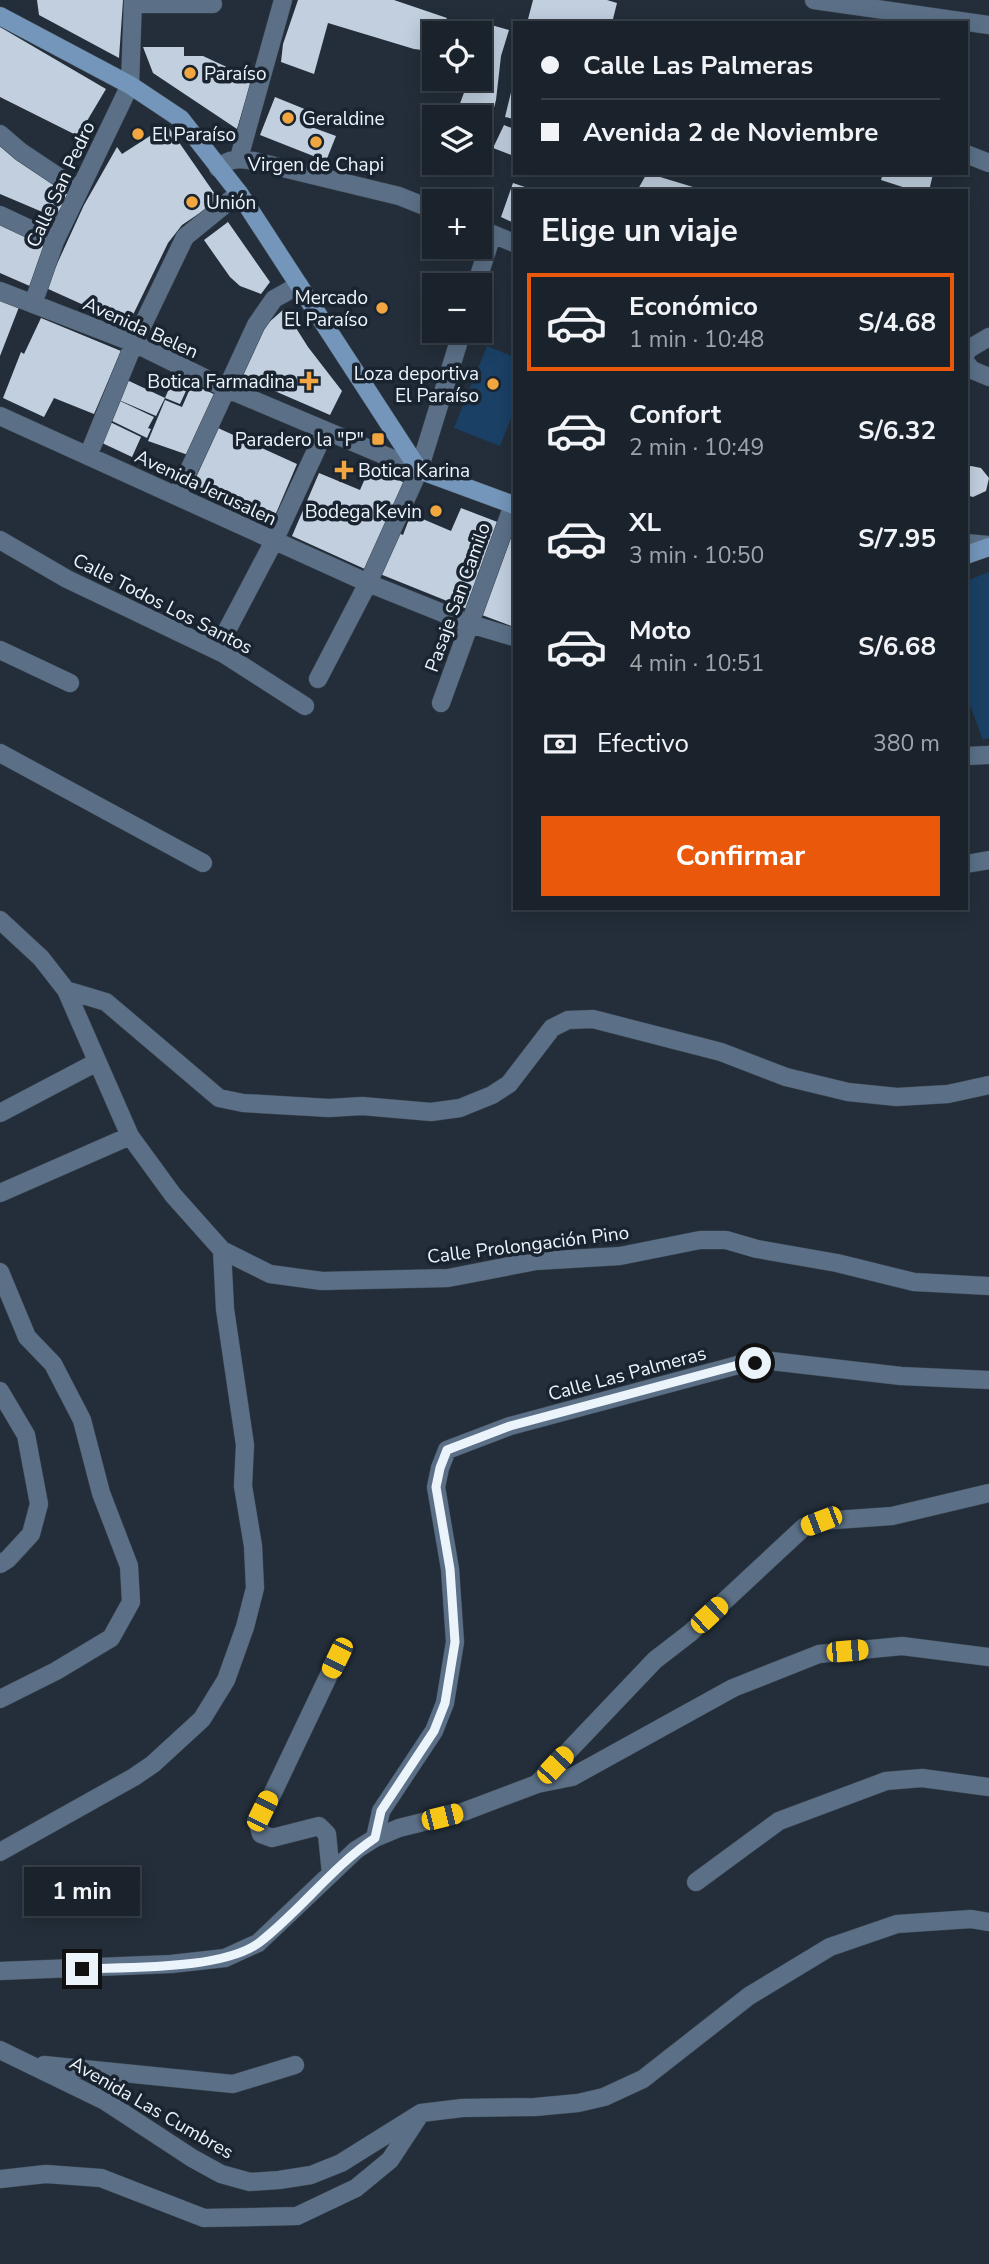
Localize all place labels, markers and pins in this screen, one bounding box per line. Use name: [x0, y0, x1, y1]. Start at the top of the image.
place label: Paraíso: [204, 61, 267, 87]
marker: Paraíso: [182, 65, 198, 81]
place label: Geraldine: [302, 106, 385, 132]
marker: Geraldine: [280, 110, 296, 126]
place label: El Paraíso: [152, 122, 236, 148]
marker: El Paraíso: [130, 126, 146, 142]
marker: Virgen de Chapi: [308, 134, 324, 150]
place label: Virgen de Chapi: [247, 152, 384, 178]
place label: Unión: [206, 190, 256, 216]
marker: Unión: [184, 194, 200, 210]
place label: Mercado El Paraíso: [284, 285, 368, 333]
marker: Mercado El Paraíso: [374, 300, 390, 316]
place label: Loza deportiva El Paraíso: [354, 361, 479, 409]
place label: Botica Farmadina: [147, 369, 295, 395]
marker: Botica Farmadina: [301, 373, 317, 389]
marker: Loza deportiva El Paraíso: [485, 376, 501, 392]
place label: Paradero la "P": [235, 427, 364, 453]
marker: Paradero la "P": [370, 431, 386, 447]
place label: Botica Karina: [358, 458, 470, 484]
marker: Botica Karina: [336, 462, 352, 478]
place label: Bodega Kevin: [305, 499, 422, 525]
marker: Bodega Kevin: [428, 503, 444, 519]

